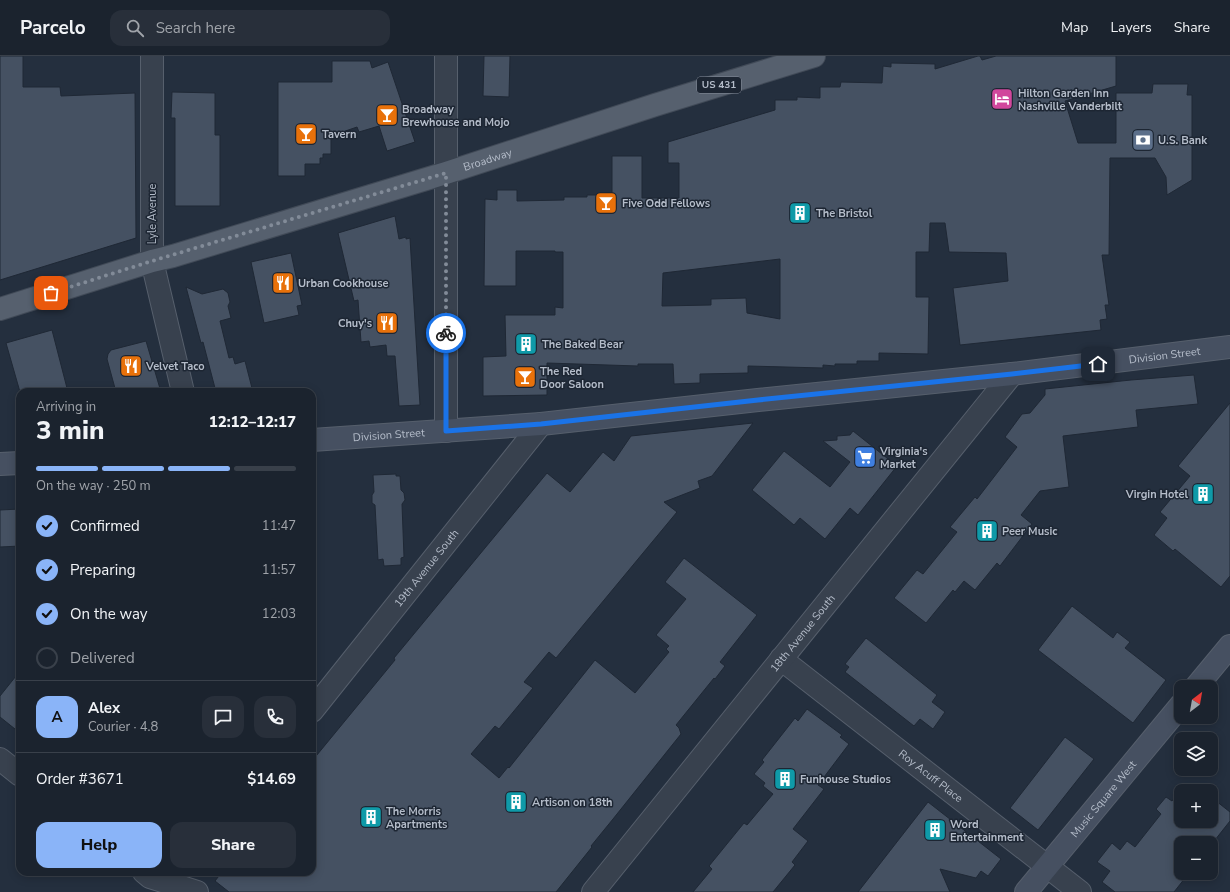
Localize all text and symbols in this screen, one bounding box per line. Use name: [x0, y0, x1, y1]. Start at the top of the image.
search box: [110, 10, 390, 46]
text: Parcelo: [20, 15, 86, 41]
icon: search: [124, 17, 146, 39]
text: Search here: [156, 18, 235, 38]
text: Map: [1061, 18, 1088, 37]
text: Layers: [1110, 18, 1152, 37]
text: Share: [1174, 18, 1210, 37]
road number: US 431: [697, 77, 741, 93]
hotel icon: Hilton Garden Inn Nashville Vanderbilt: [989, 86, 1015, 112]
place label: Hilton Garden Inn Nashville Vanderbilt: [1018, 86, 1123, 114]
bar icon: Broadway Brewhouse and Mojo: [374, 102, 400, 128]
place label: Broadway Brewhouse and Mojo: [402, 102, 510, 130]
bar icon: Tavern: [293, 121, 319, 147]
place label: Tavern: [322, 127, 356, 142]
bank icon: U.S. Bank: [1130, 127, 1156, 153]
place label: U.S. Bank: [1158, 133, 1208, 148]
street label: Broadway: [461, 144, 514, 174]
street label: Lyle Avenue: [145, 184, 160, 244]
bar icon: Five Odd Fellows: [593, 190, 619, 216]
place label: Five Odd Fellows: [622, 196, 710, 211]
building icon: The Bristol: [787, 200, 813, 226]
place label: The Bristol: [816, 206, 873, 221]
restaurant icon: Urban Cookhouse: [270, 270, 296, 296]
pin: [34, 276, 68, 310]
place label: Urban Cookhouse: [298, 276, 389, 291]
icon: bag: [40, 282, 62, 304]
restaurant icon: Chuy's: [374, 310, 400, 336]
courier: [426, 313, 466, 353]
place label: Chuy's: [338, 316, 372, 331]
icon: bike: [435, 322, 457, 344]
building icon: The Baked Bear: [513, 331, 539, 357]
place label: The Baked Bear: [542, 337, 624, 352]
street label: Division Street: [1128, 343, 1201, 367]
pin: [1081, 347, 1115, 381]
restaurant icon: Velvet Taco: [118, 353, 144, 379]
icon: home: [1087, 353, 1109, 375]
place label: Velvet Taco: [145, 359, 205, 374]
bar icon: The Red Door Saloon: [512, 364, 538, 390]
place label: The Red Door Saloon: [540, 364, 604, 392]
text: Arriving in: [36, 398, 96, 416]
text: 12:12–12:17: [209, 412, 296, 432]
text: 3 min: [36, 413, 104, 448]
street label: Division Street: [352, 425, 425, 445]
supermarket icon: Virginia's Market: [852, 444, 878, 470]
place label: Virginia's Market: [879, 444, 928, 472]
text: On the way · 250 m: [36, 477, 151, 495]
building icon: Virgin Hotel: [1190, 481, 1216, 507]
place label: Virgin Hotel: [1125, 487, 1188, 502]
icon: check: [36, 515, 58, 537]
text: Confirmed: [70, 516, 140, 536]
text: 11:47: [262, 517, 296, 535]
building icon: Peer Music: [974, 518, 1000, 544]
place label: Peer Music: [1002, 524, 1058, 539]
street label: 19th Avenue South: [390, 526, 462, 610]
icon: check: [36, 559, 58, 581]
text: Preparing: [70, 560, 135, 580]
text: 11:57: [262, 561, 296, 579]
street label: 18th Avenue South: [767, 591, 838, 675]
icon: check: [36, 603, 58, 625]
text: On the way: [70, 604, 148, 624]
text: 12:03: [262, 605, 296, 623]
text: Delivered: [70, 648, 135, 668]
north arrow: [1174, 680, 1218, 724]
map controls: [1174, 680, 1218, 880]
button: chat: [202, 696, 244, 738]
button: phone: [254, 696, 296, 738]
text: Alex: [88, 698, 120, 718]
text: A: [51, 707, 63, 727]
text: Courier · 4.8: [88, 718, 158, 736]
button: layers: [1174, 732, 1218, 776]
street label: Roy Acuff Place: [896, 746, 966, 806]
street label: Music Square West: [1067, 757, 1140, 840]
building icon: Funhouse Studios: [772, 766, 798, 792]
text: Order #3671: [36, 769, 124, 789]
text: $14.69: [247, 769, 296, 789]
place label: Funhouse Studios: [800, 772, 891, 787]
button: +: [1174, 784, 1218, 828]
building icon: Artison on 18th: [503, 789, 529, 815]
place label: Artison on 18th: [532, 795, 613, 810]
building icon: The Morris Apartments: [358, 804, 384, 830]
place label: The Morris Apartments: [386, 804, 447, 832]
building icon: Word Entertainment: [922, 817, 948, 843]
place label: Word Entertainment: [950, 817, 1024, 845]
button: Help: [36, 822, 162, 868]
button: Share: [170, 822, 296, 868]
button: −: [1174, 836, 1218, 880]

